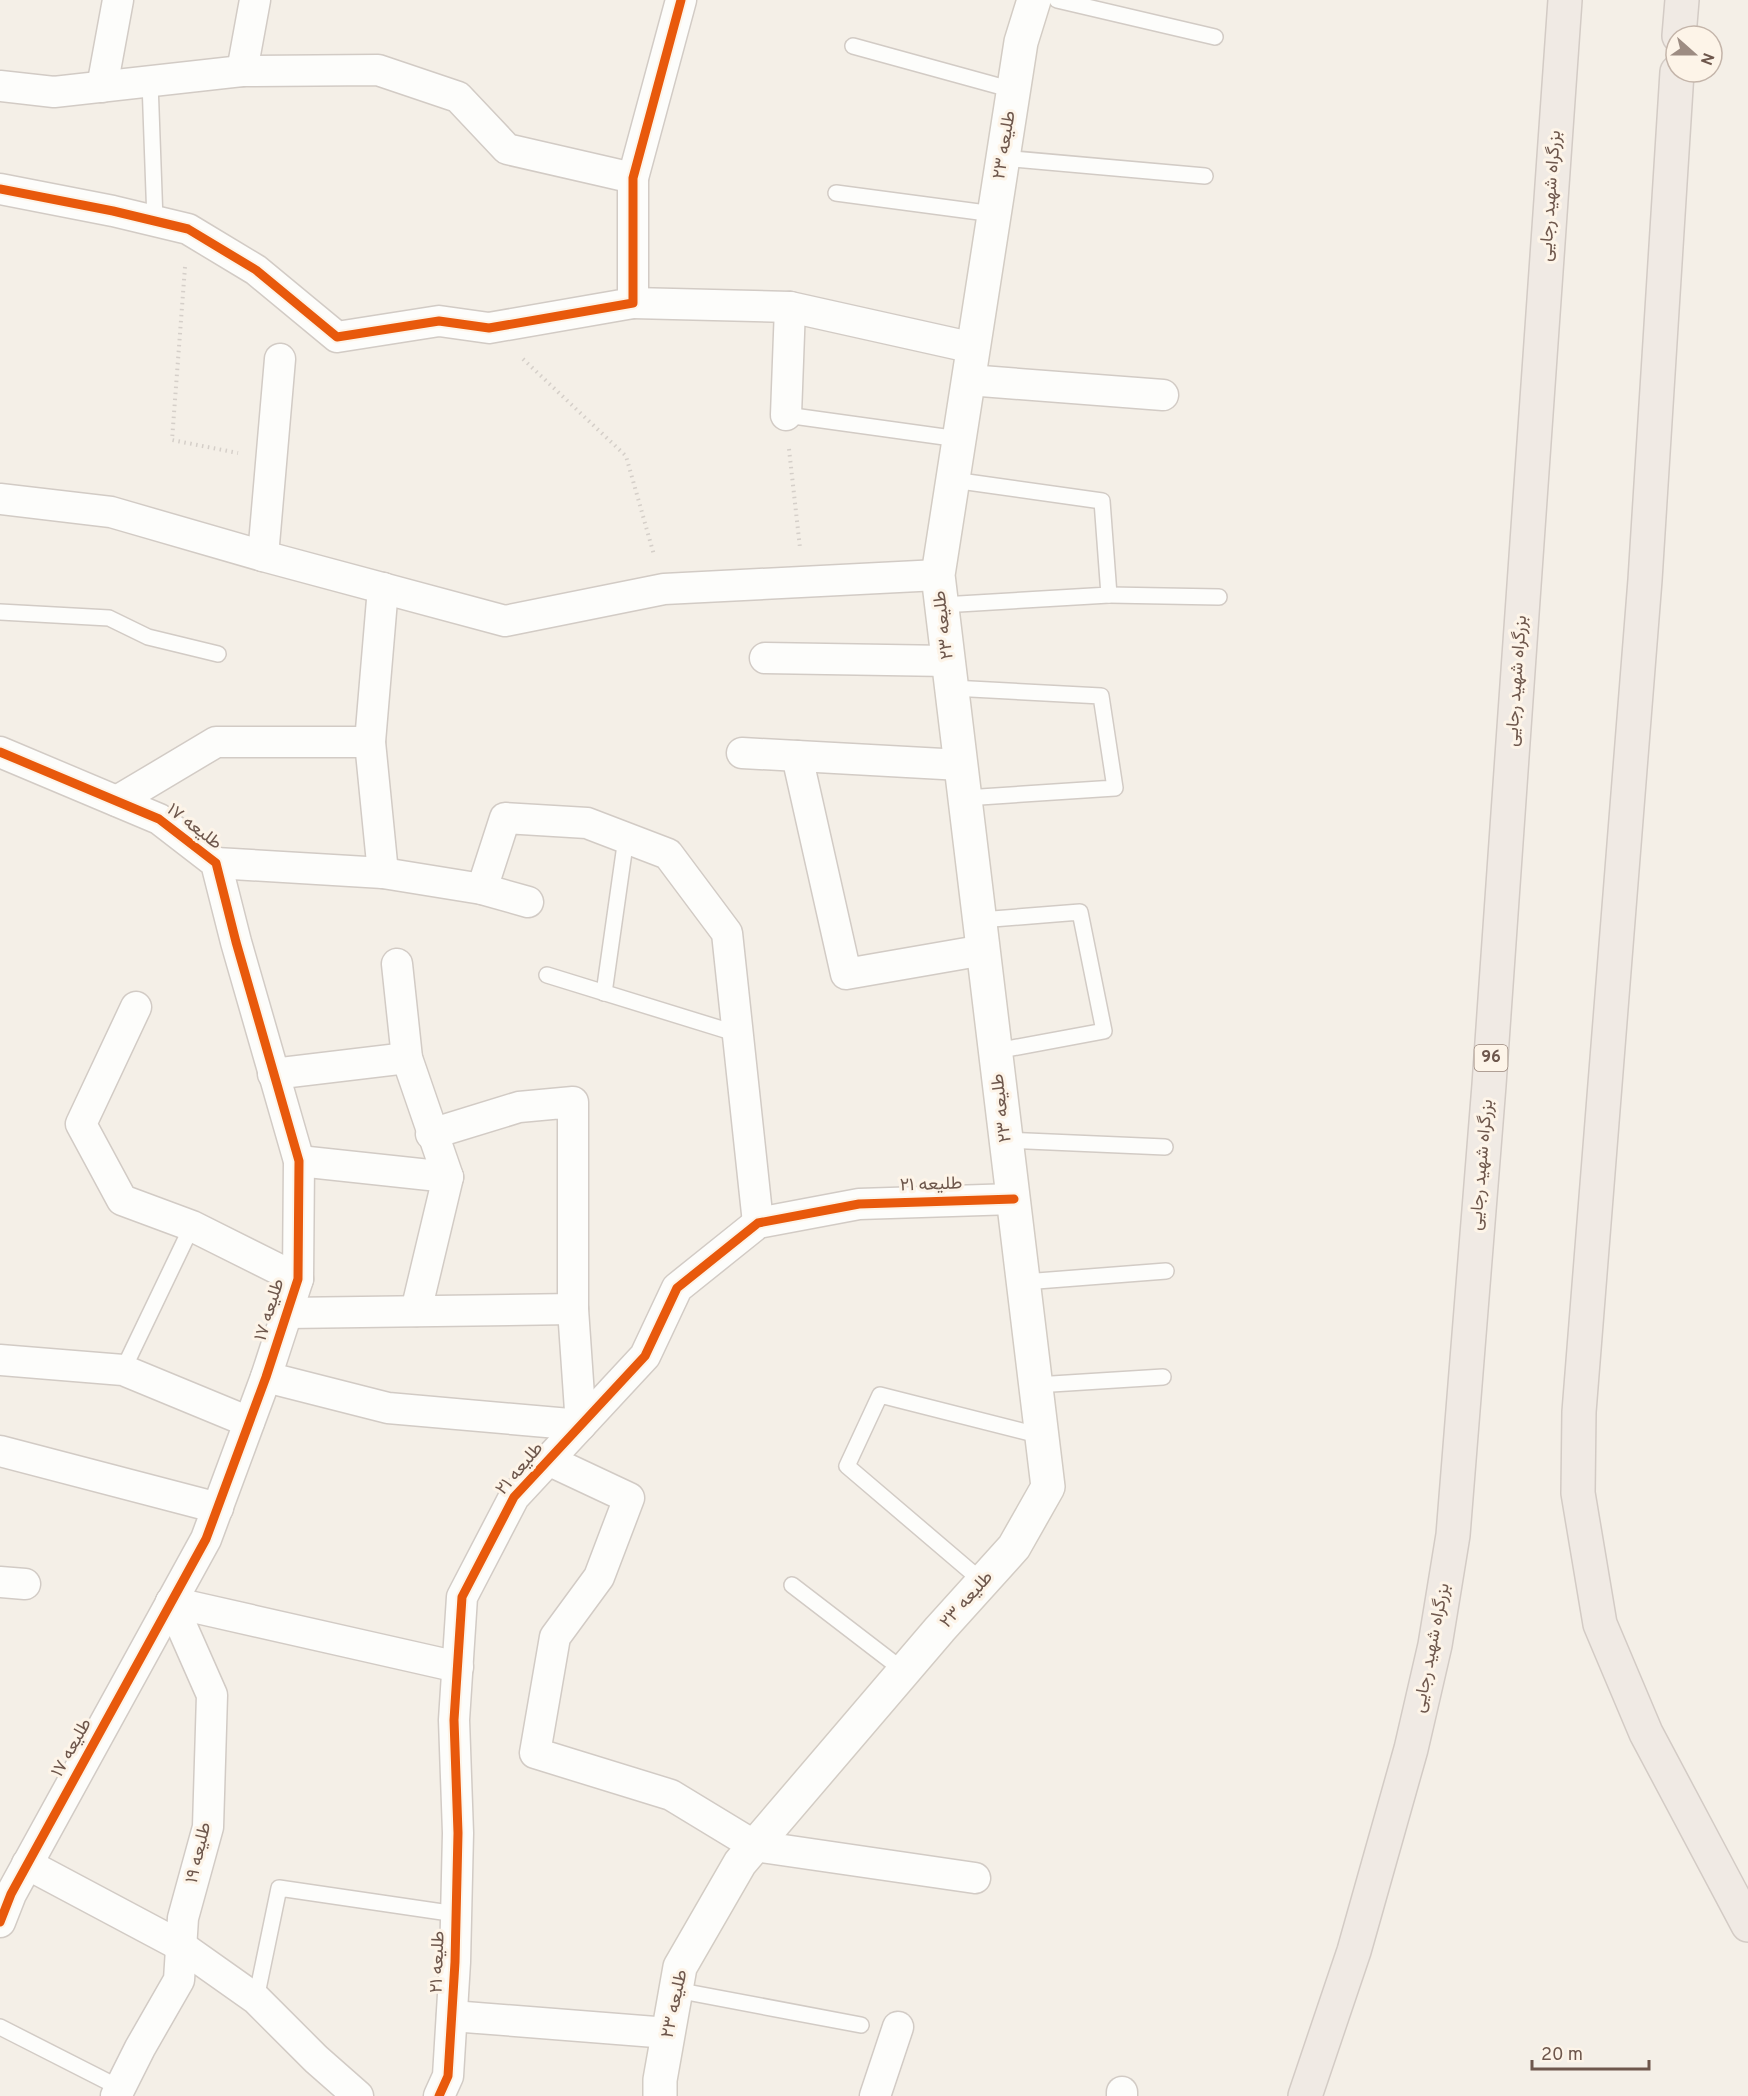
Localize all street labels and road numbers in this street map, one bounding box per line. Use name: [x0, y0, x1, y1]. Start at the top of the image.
street label: طلیعه ۲۳: [988, 109, 1022, 181]
street label: بزرگراه شهید رجایی: [1535, 129, 1567, 263]
street label: طلیعه ۲۳: [928, 589, 960, 661]
street label: بزرگراه شهید رجایی: [1501, 614, 1533, 748]
street label: طلیعه ۱۷: [162, 799, 226, 855]
road number: 96: [1474, 1045, 1508, 1071]
street label: طلیعه ۲۳: [986, 1072, 1018, 1144]
street label: بزرگراه شهید رجایی: [1465, 1098, 1499, 1232]
street label: طلیعه ۲۱: [899, 1172, 963, 1198]
street label: طلیعه ۱۷: [250, 1276, 290, 1344]
street label: طلیعه ۲۱: [491, 1438, 549, 1500]
street label: طلیعه ۲۳: [935, 1567, 999, 1633]
street label: بزرگراه شهید رجایی: [1408, 1581, 1456, 1715]
street label: طلیعه ۱۷: [47, 1715, 97, 1781]
street label: طلیعه ۱۹: [181, 1820, 217, 1886]
street label: طلیعه ۲۱: [425, 1930, 451, 1994]
street label: طلیعه ۲۳: [657, 1968, 693, 2040]

